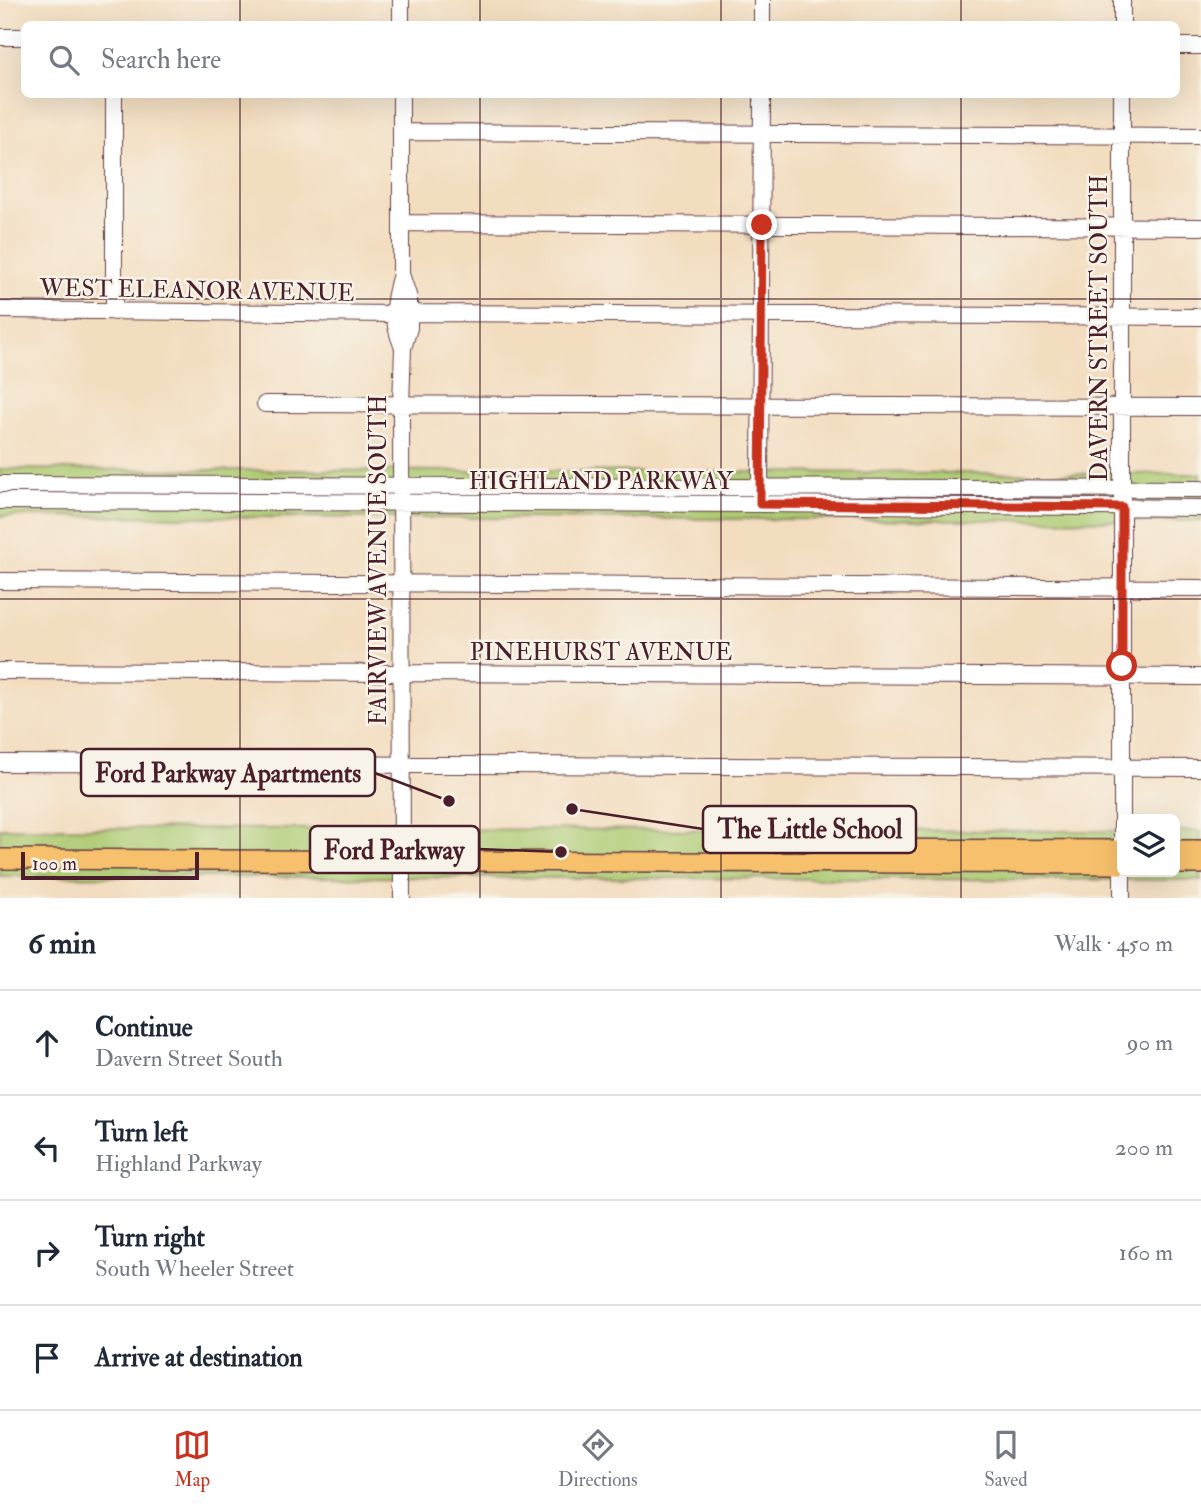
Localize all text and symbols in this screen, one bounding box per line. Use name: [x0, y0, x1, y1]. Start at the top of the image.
search box: [21, 21, 1180, 98]
icon: search: [45, 41, 83, 79]
text: Search here: [101, 44, 221, 76]
street label: DAVERN STREET SOUTH: [1084, 174, 1115, 482]
route end: [746, 209, 777, 240]
street label: WEST ELEANOR AVENUE: [38, 272, 355, 309]
street label: FAIRVIEW AVENUE SOUTH: [363, 395, 394, 725]
street label: HIGHLAND PARKWAY: [469, 466, 734, 497]
street label: PINEHURST AVENUE: [470, 637, 732, 668]
route start: [1106, 650, 1137, 681]
callout: Ford Parkway Apartments: [81, 749, 375, 796]
text: Ford Parkway Apartments: [95, 758, 361, 791]
callout: The Little School: [703, 806, 916, 853]
text: The Little School: [717, 814, 903, 846]
map controls: [1117, 814, 1180, 877]
button: layers: [1117, 814, 1180, 877]
callout: Ford Parkway: [310, 826, 479, 873]
text: Ford Parkway: [324, 835, 466, 868]
scale bar: [21, 849, 200, 881]
text: 100 m: [32, 852, 77, 876]
text: 6 min: [28, 925, 96, 962]
text: Walk · 450 m: [1054, 929, 1173, 958]
text: Continue: [95, 1012, 193, 1044]
icon: ahead: [28, 1024, 66, 1062]
text: 90 m: [1127, 1028, 1173, 1057]
text: Davern Street South: [95, 1044, 283, 1073]
text: Turn left: [95, 1117, 188, 1149]
icon: left: [28, 1129, 66, 1167]
text: 200 m: [1115, 1133, 1173, 1162]
text: Highland Parkway: [95, 1149, 262, 1178]
text: Turn right: [95, 1222, 205, 1254]
icon: right: [28, 1234, 66, 1272]
text: 160 m: [1119, 1238, 1173, 1267]
text: South Wheeler Street: [95, 1254, 294, 1283]
icon: arrive: [28, 1339, 66, 1377]
text: Arrive at destination: [95, 1342, 303, 1374]
tab: Map: [173, 1426, 211, 1492]
tab: Directions: [558, 1426, 638, 1492]
tab: Saved: [984, 1426, 1028, 1492]

